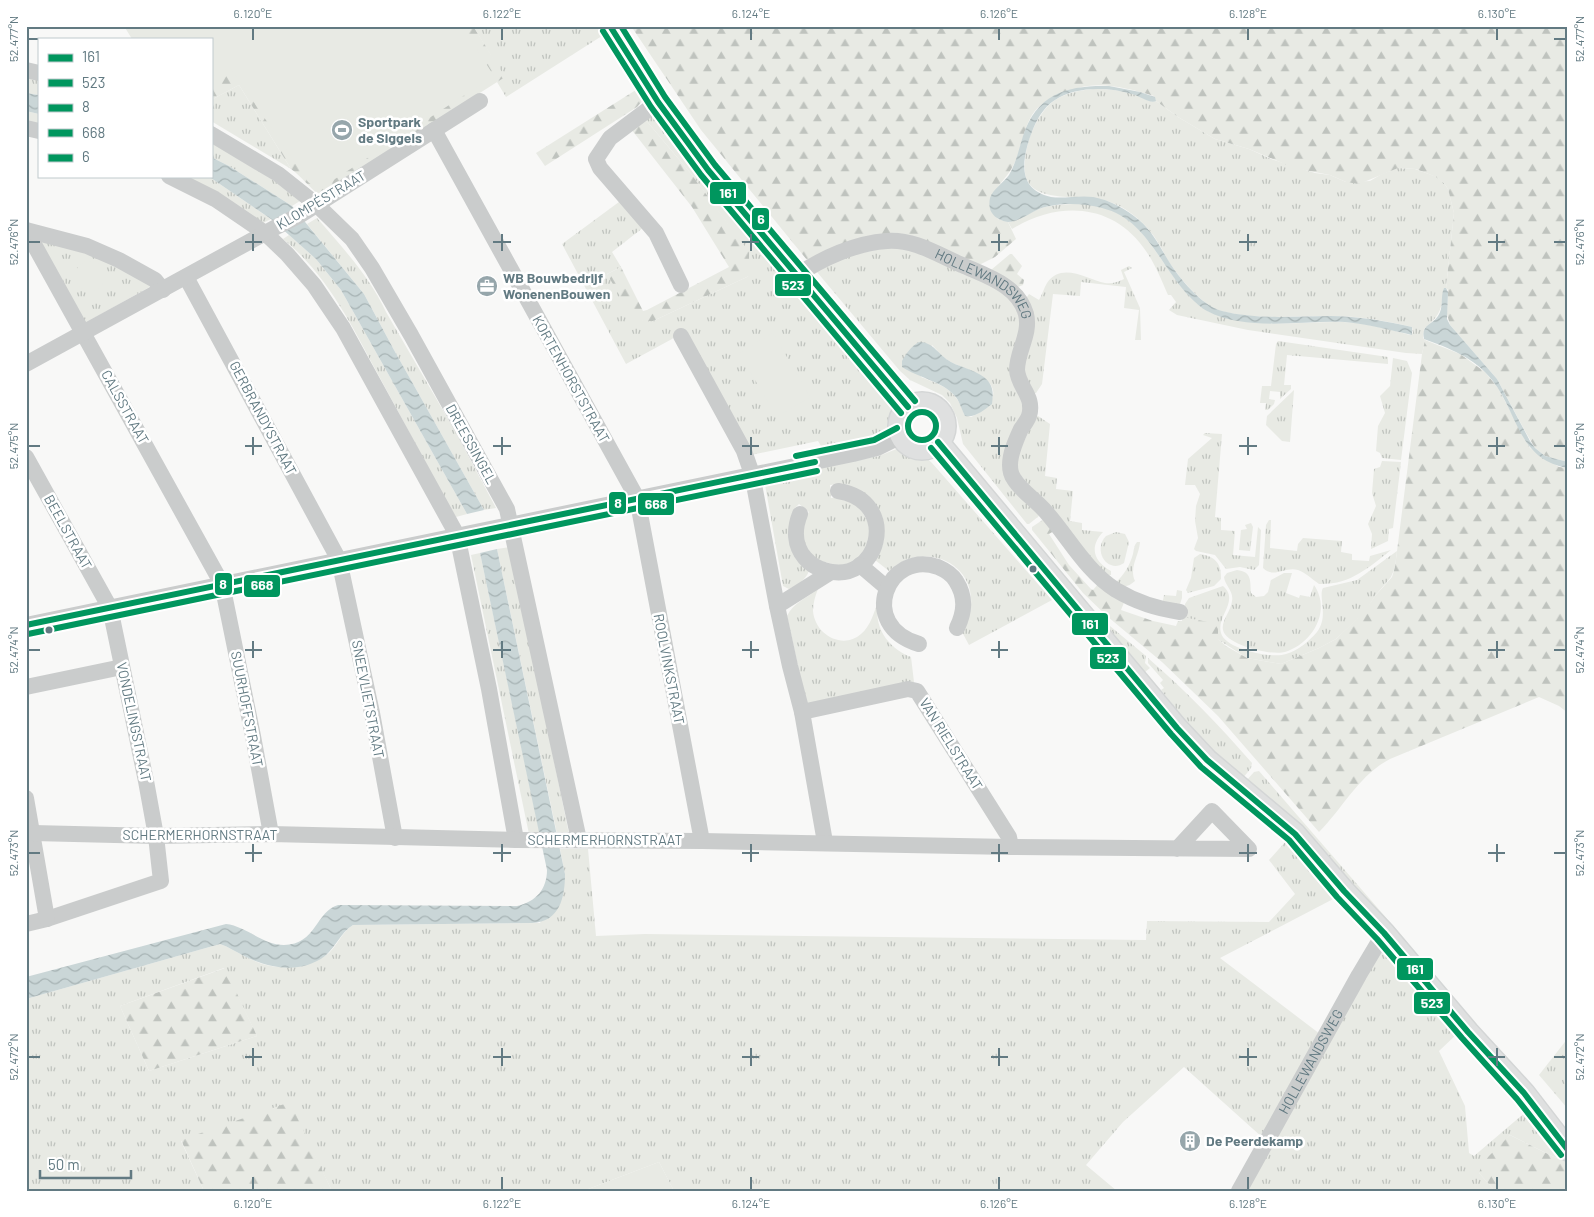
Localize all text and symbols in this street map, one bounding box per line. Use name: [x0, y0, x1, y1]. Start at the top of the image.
text: 6.120°E: [234, 6, 272, 20]
text: 6.122°E: [483, 6, 521, 20]
text: 6.124°E: [732, 6, 770, 20]
text: 6.126°E: [980, 6, 1018, 20]
text: 6.128°E: [1229, 6, 1267, 20]
text: 6.130°E: [1478, 6, 1516, 20]
text: 52.477°N: [6, 16, 20, 62]
text: 52.477°N: [1572, 16, 1586, 62]
legend: [38, 38, 212, 178]
text: 161: [82, 47, 100, 65]
text: 523: [82, 73, 105, 91]
text: 8: [82, 97, 90, 115]
place label: Sportpark de Siggels: [358, 113, 422, 146]
sports icon: Sportpark de Siggels: [330, 118, 354, 142]
text: 668: [82, 123, 105, 141]
text: 6: [82, 147, 90, 165]
street label: KLOMPÉSTRAAT: [273, 166, 368, 233]
line badge: 161: [709, 181, 747, 205]
text: 161: [719, 184, 737, 201]
line badge: 6: [751, 207, 770, 231]
text: 6: [757, 210, 765, 227]
text: 52.476°N: [6, 219, 20, 265]
text: 52.476°N: [1572, 219, 1586, 265]
street label: HOLLEWANDSWEG: [933, 245, 1036, 320]
place label: WB Bouwbedrijf WonenenBouwen: [503, 269, 610, 302]
line badge: 523: [774, 273, 812, 297]
office icon: WB Bouwbedrijf WonenenBouwen: [475, 274, 499, 298]
text: 523: [782, 276, 804, 293]
street label: KORTENHORSTSTRAAT: [529, 312, 613, 445]
street label: GERBRANDYSTRAAT: [226, 358, 301, 478]
street label: CALSSTRAAT: [98, 367, 153, 447]
street label: DREESSINGEL: [443, 401, 500, 487]
text: 52.475°N: [6, 423, 20, 469]
text: 52.475°N: [1572, 423, 1586, 469]
street label: BEELSTRAAT: [41, 491, 96, 572]
line badge: 8: [608, 491, 627, 515]
line badge: 668: [637, 492, 675, 516]
text: 8: [614, 494, 622, 511]
text: 668: [645, 495, 668, 512]
unlabelled marker: [1028, 564, 1038, 574]
line badge: 8: [214, 572, 233, 596]
line badge: 668: [243, 574, 281, 598]
text: 8: [219, 575, 227, 592]
text: 668: [251, 576, 274, 593]
street label: ROOLVINKSTRAAT: [650, 612, 689, 726]
line badge: 161: [1071, 612, 1109, 636]
text: 161: [1081, 615, 1099, 632]
unlabelled marker: [44, 625, 54, 635]
text: 52.474°N: [6, 626, 20, 674]
text: 52.474°N: [1572, 626, 1586, 674]
street label: SNEEVLIETSTRAAT: [349, 638, 388, 759]
line badge: 523: [1089, 646, 1127, 670]
text: 523: [1097, 649, 1119, 666]
street label: SUURHOFFSTRAAT: [228, 650, 267, 768]
street label: VONDELINGSTRAAT: [114, 661, 155, 783]
street label: VAN RIELSTRAAT: [916, 695, 987, 793]
street label: SCHERMERHORNSTRAAT: [123, 826, 277, 843]
text: 52.473°N: [6, 830, 20, 876]
text: 52.473°N: [1572, 830, 1586, 876]
street label: SCHERMERHORNSTRAAT: [528, 831, 682, 848]
line badge: 161: [1396, 957, 1434, 981]
text: 161: [1406, 960, 1424, 977]
line badge: 523: [1413, 991, 1451, 1015]
text: 523: [1421, 994, 1443, 1011]
street label: HOLLEWANDSWEG: [1275, 1006, 1346, 1117]
text: 52.472°N: [6, 1034, 20, 1080]
text: 52.472°N: [1572, 1034, 1586, 1080]
building icon: De Peerdekamp: [1178, 1129, 1202, 1153]
place label: De Peerdekamp: [1206, 1132, 1303, 1149]
scale bar: [40, 1147, 131, 1179]
text: 50 m: [48, 1155, 80, 1173]
text: 6.120°E: [234, 1196, 272, 1210]
text: 6.122°E: [483, 1196, 521, 1210]
text: 6.124°E: [732, 1196, 770, 1210]
text: 6.126°E: [980, 1196, 1018, 1210]
text: 6.128°E: [1229, 1196, 1267, 1210]
text: 6.130°E: [1478, 1196, 1516, 1210]

